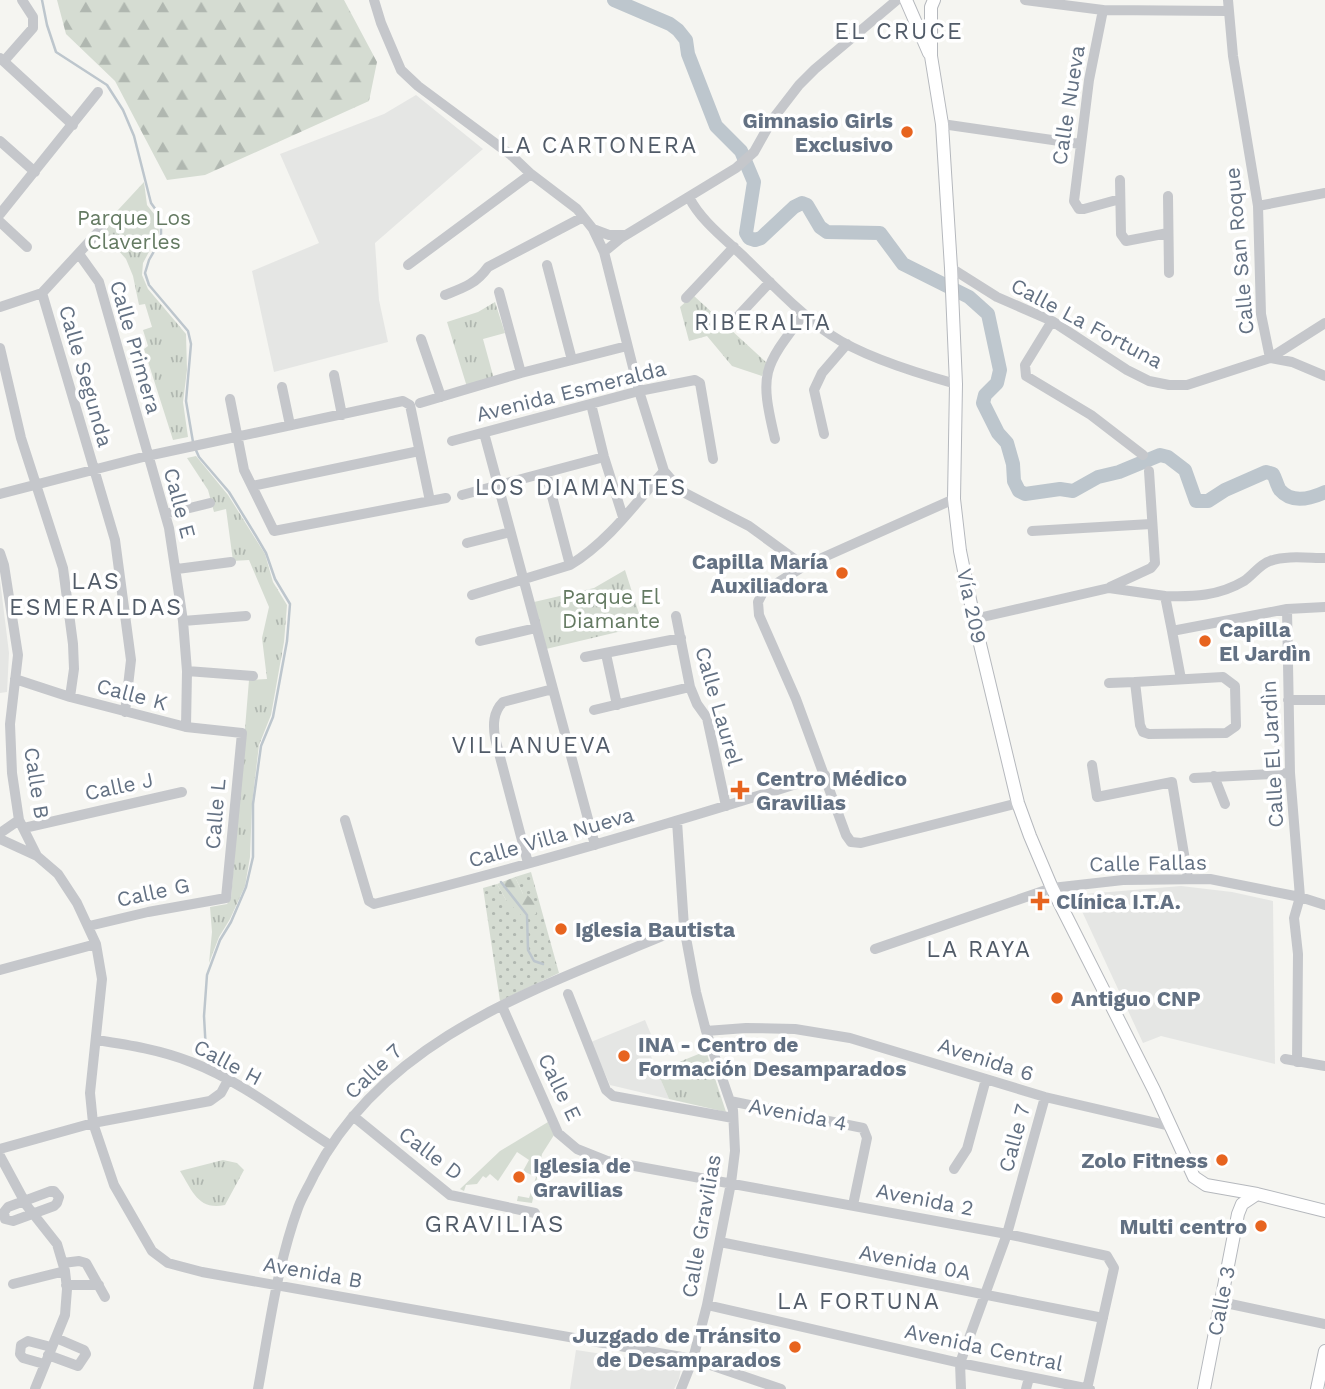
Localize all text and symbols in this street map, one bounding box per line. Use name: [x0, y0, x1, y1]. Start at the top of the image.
district label: EL CRUCE: [834, 18, 964, 45]
street label: Calle Nueva: [1046, 43, 1090, 167]
place label: Gimnasio Girls Exclusivo: [742, 108, 893, 157]
marker: Gimnasio Girls Exclusivo: [899, 124, 915, 140]
district label: LA CARTONERA: [500, 132, 698, 159]
street label: Calle San Roque: [1219, 166, 1259, 336]
park label: Parque Los Claverles: [77, 205, 191, 254]
street label: Calle La Fortuna: [1007, 272, 1167, 374]
street label: Calle Primera: [105, 277, 167, 417]
street label: Calle Segunda: [54, 302, 118, 450]
district label: RIBERALTA: [694, 309, 832, 336]
street label: Avenida Esmeralda: [473, 355, 669, 427]
street label: Calle E: [159, 465, 201, 541]
district label: LOS DIAMANTES: [475, 474, 687, 501]
place label: Capilla María Auxiliadora: [692, 549, 829, 598]
marker: Capilla María Auxiliadora: [834, 565, 850, 581]
street label: Vía 209: [952, 566, 992, 646]
district label: LAS ESMERALDAS: [9, 568, 183, 621]
park label: Parque El Diamante: [562, 584, 661, 633]
place label: Capilla El Jardìn: [1219, 617, 1311, 666]
marker: Capilla El Jardìn: [1197, 633, 1213, 649]
street label: Calle Laurel: [690, 644, 748, 769]
street label: Calle K: [94, 673, 170, 715]
street label: Calle El Jardìn: [1256, 680, 1288, 828]
district label: VILLANUEVA: [452, 732, 612, 759]
street label: Calle B: [19, 745, 55, 821]
place label: Centro Médico Gravilias: [756, 766, 907, 815]
street label: Calle J: [82, 767, 156, 805]
street label: Calle L: [199, 778, 231, 850]
marker: Centro Médico Gravilias: [730, 780, 750, 800]
street label: Calle Villa Nueva: [465, 801, 637, 873]
street label: Calle Fallas: [1089, 849, 1207, 877]
street label: Calle G: [114, 872, 192, 912]
place label: Clínica I.T.A.: [1056, 889, 1181, 914]
marker: Clínica I.T.A.: [1030, 891, 1050, 911]
place label: Iglesia Bautista: [575, 917, 736, 942]
marker: Iglesia Bautista: [553, 921, 569, 937]
district label: LA RAYA: [926, 936, 1032, 963]
place label: Antiguo CNP: [1071, 986, 1201, 1011]
marker: Antiguo CNP: [1049, 990, 1065, 1006]
place label: INA - Centro de Formación Desamparados: [638, 1032, 906, 1081]
street label: Avenida 6: [935, 1032, 1037, 1086]
street label: Calle H: [190, 1034, 266, 1090]
street label: Calle 7: [339, 1038, 407, 1104]
marker: INA - Centro de Formación Desamparados: [616, 1048, 632, 1064]
street label: Calle E: [533, 1049, 587, 1125]
street label: Avenida 4: [747, 1092, 849, 1136]
street label: Calle 7: [993, 1101, 1035, 1175]
street label: Calle D: [394, 1121, 468, 1185]
place label: Zolo Fitness: [1081, 1148, 1208, 1173]
street label: Calle Gravilias: [676, 1152, 726, 1300]
marker: Zolo Fitness: [1214, 1152, 1230, 1168]
place label: Iglesia de Gravilias: [533, 1153, 631, 1202]
marker: Iglesia de Gravilias: [511, 1169, 527, 1185]
street label: Avenida 2: [874, 1177, 976, 1221]
district label: GRAVILIAS: [425, 1210, 565, 1238]
place label: Multi centro: [1119, 1214, 1247, 1239]
marker: Multi centro: [1253, 1218, 1269, 1234]
street label: Avenida 0A: [857, 1239, 973, 1285]
street label: Avenida B: [261, 1251, 365, 1293]
street label: Calle 3: [1202, 1264, 1240, 1338]
district label: LA FORTUNA: [777, 1288, 941, 1315]
street label: Avenida Central: [903, 1318, 1066, 1376]
place label: Juzgado de Tránsito de Desamparados: [572, 1323, 781, 1372]
marker: Juzgado de Tránsito de Desamparados: [787, 1339, 803, 1355]

